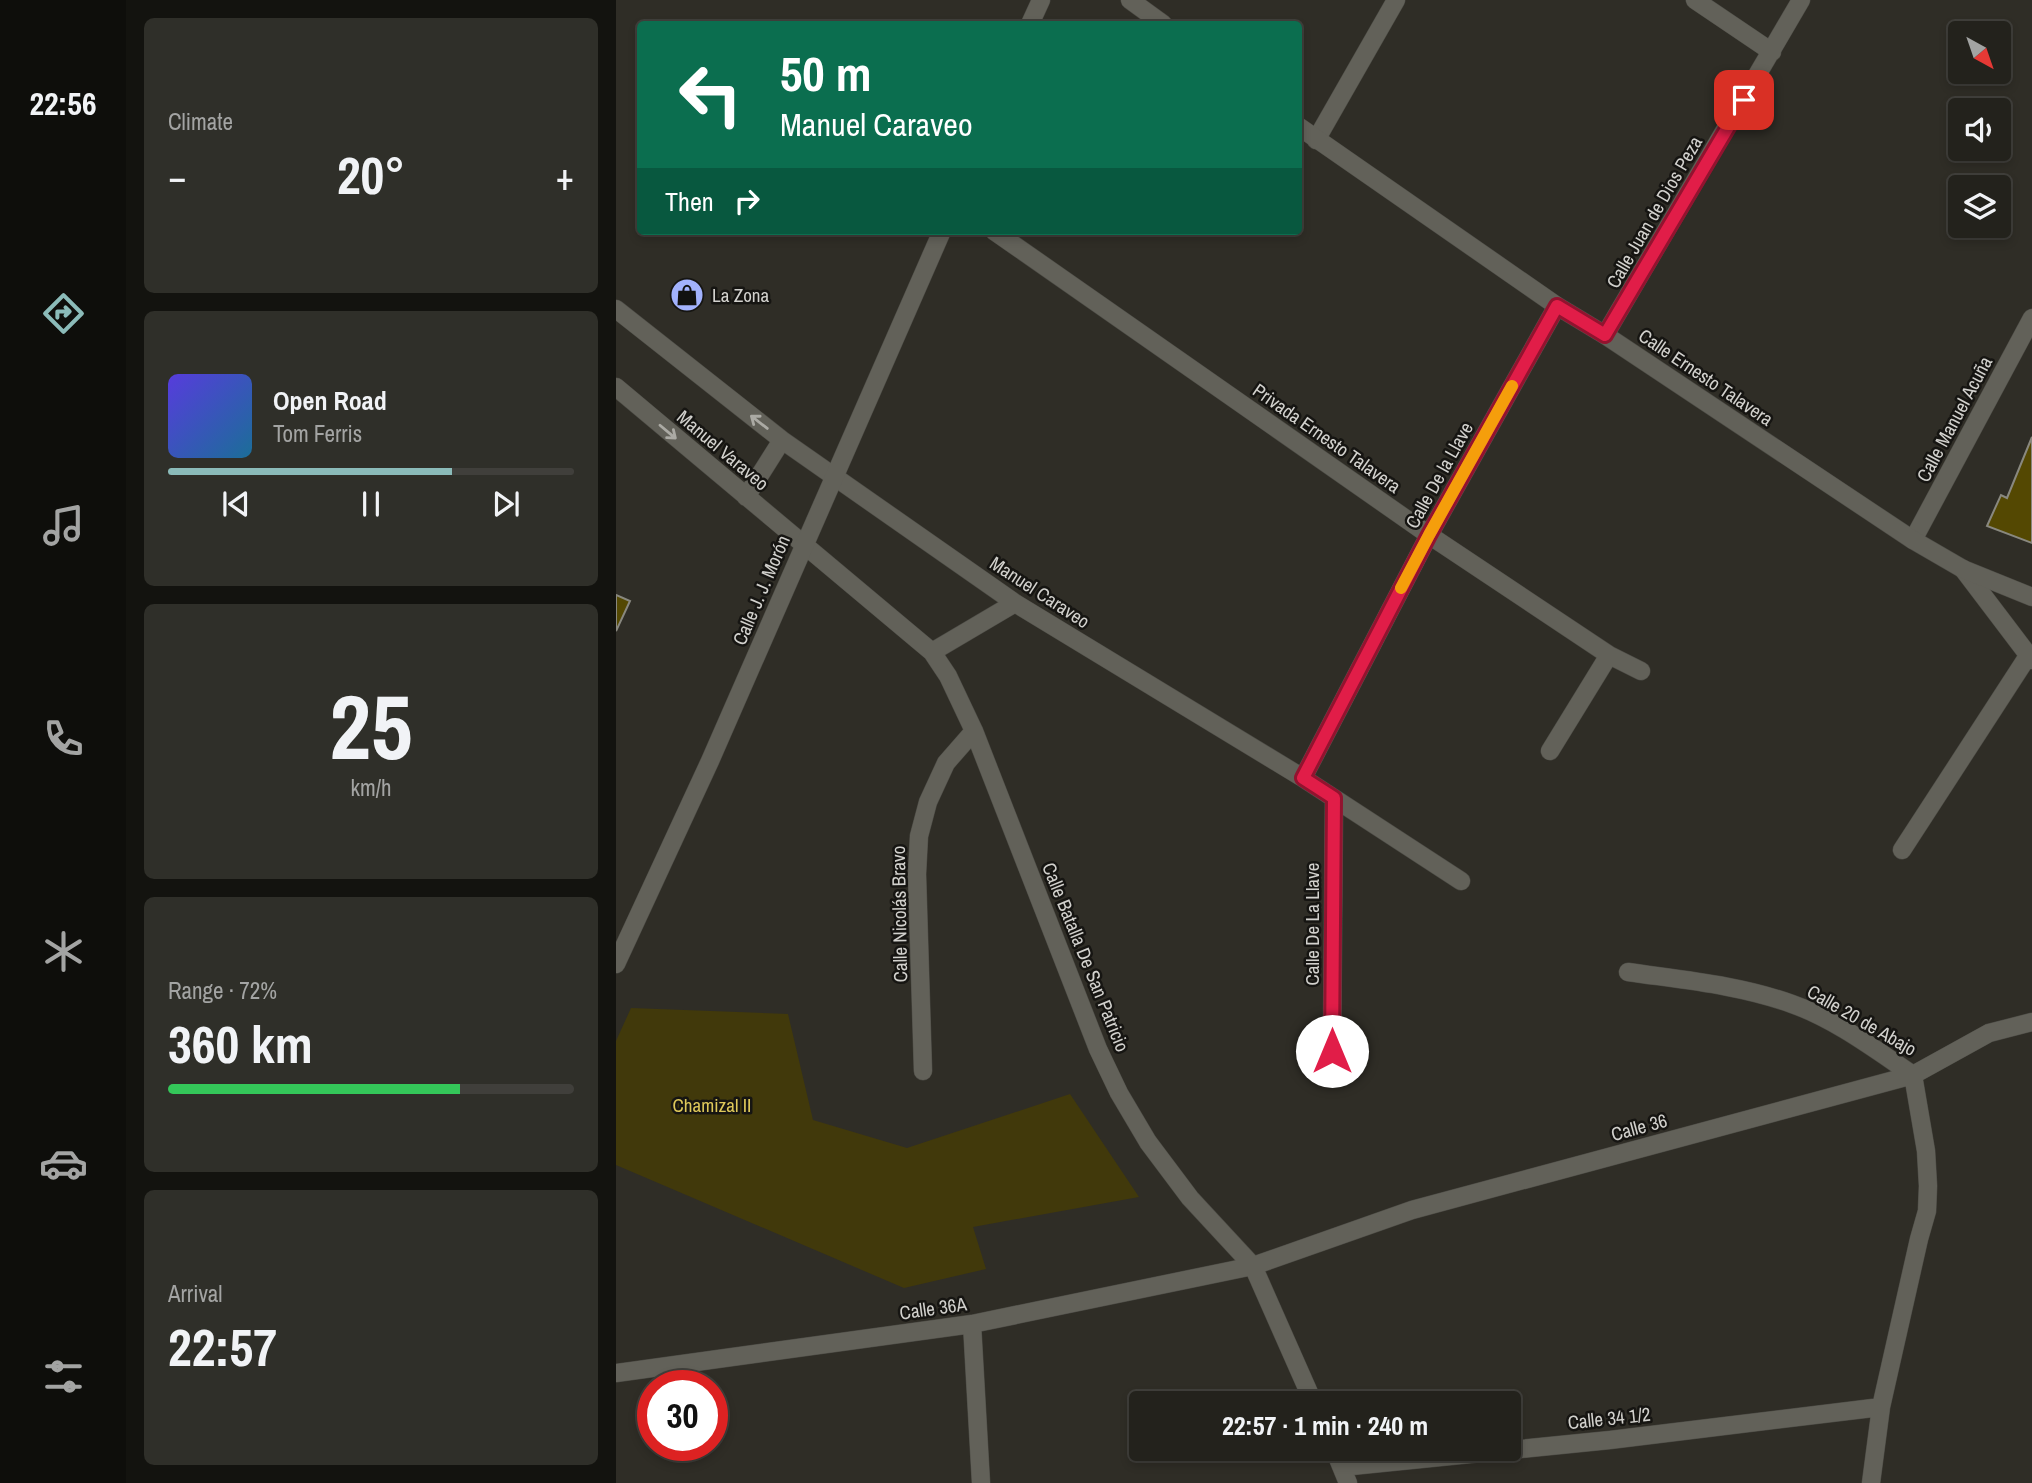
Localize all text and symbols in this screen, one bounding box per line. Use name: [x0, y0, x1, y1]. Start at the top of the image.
north arrow: [1948, 21, 2011, 84]
map controls: [1948, 21, 2011, 238]
text: 50 m: [780, 40, 872, 106]
icon: left: [665, 49, 756, 140]
pin: [1714, 70, 1774, 130]
icon: arrive: [1725, 81, 1763, 119]
text: 22:56: [29, 82, 97, 125]
button: sound: [1948, 98, 2011, 161]
text: Manuel Caraveo: [780, 103, 973, 146]
text: Climate: [168, 106, 233, 137]
street label: Calle Juan de Dios Peza: [1600, 131, 1708, 293]
text: 20°: [337, 140, 405, 210]
text: −: [168, 151, 186, 202]
text: +: [556, 151, 574, 202]
button: layers: [1948, 175, 2011, 238]
icon: right: [728, 182, 766, 220]
text: Then: [665, 184, 714, 219]
shop icon: La Zona: [668, 276, 706, 314]
place label: La Zona: [712, 282, 770, 308]
icon: directions: [39, 289, 88, 338]
street label: Calle Ernesto Talavera: [1634, 322, 1779, 432]
street label: Calle Manuel Acuña: [1910, 351, 1998, 486]
street label: Privada Ernesto Talavera: [1248, 377, 1406, 499]
text: Open Road: [273, 383, 387, 418]
street label: Manuel Varaveo: [672, 404, 774, 496]
one-way arrow: [751, 415, 769, 430]
street label: Calle De la Llave: [1399, 417, 1479, 533]
text: Tom Ferris: [273, 418, 362, 449]
one-way arrow: [659, 423, 677, 439]
icon: previous: [217, 485, 255, 523]
icon: pause: [352, 485, 390, 523]
icon: next: [487, 485, 525, 523]
icon: music: [39, 501, 88, 550]
street label: Calle J. J. Morón: [726, 531, 796, 649]
street label: Manuel Caraveo: [985, 550, 1095, 634]
text: 25: [330, 665, 413, 787]
icon: phone: [39, 714, 88, 763]
text: km/h: [351, 772, 391, 803]
street label: Calle Nicolás Bravo: [885, 845, 913, 983]
street label: Calle Batalla De San Patricio: [1036, 859, 1136, 1055]
street label: Calle De La Llave: [1299, 863, 1325, 985]
icon: climate: [39, 927, 88, 976]
text: Range · 72%: [168, 975, 277, 1006]
street label: Calle 20 de Abajo: [1803, 978, 1921, 1062]
text: 360 km: [168, 1009, 313, 1079]
position arrow: [1295, 1014, 1369, 1088]
park label: Chamizal II: [673, 1092, 751, 1118]
street label: Calle 36: [1608, 1107, 1670, 1147]
icon: car: [39, 1139, 88, 1188]
text: Arrival: [168, 1278, 223, 1309]
street label: Calle 36A: [898, 1290, 969, 1326]
text: 22:57: [168, 1312, 277, 1382]
icon: filters: [39, 1352, 88, 1401]
speed limit sign: 30: [637, 1370, 728, 1461]
street label: Calle 34 1/2: [1566, 1401, 1652, 1435]
text: 22:57 · 1 min · 240 m: [1222, 1408, 1428, 1443]

